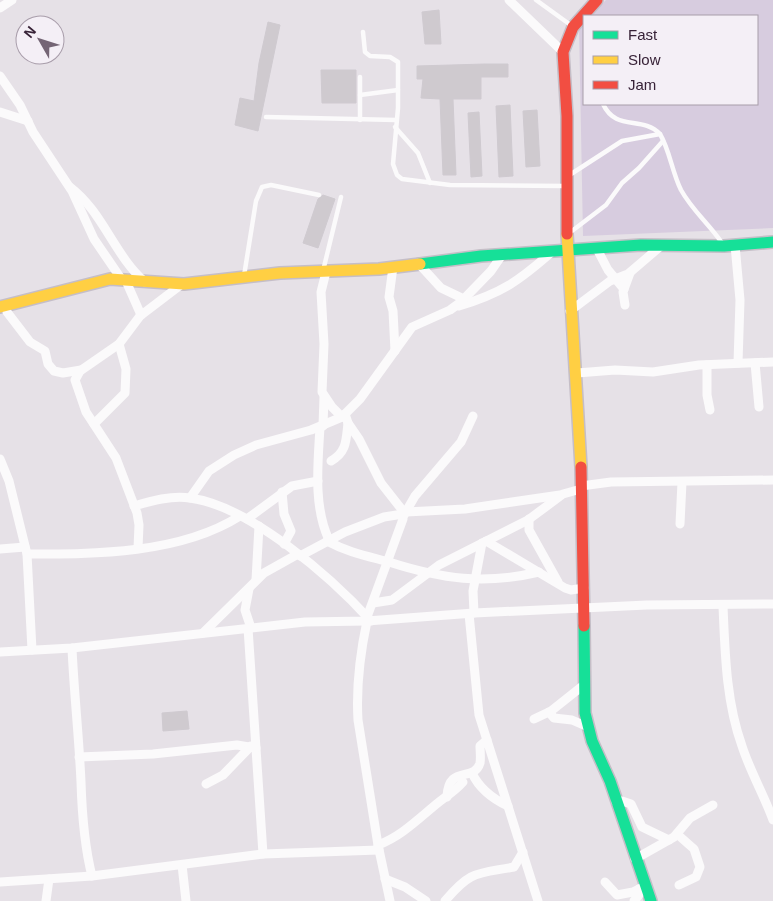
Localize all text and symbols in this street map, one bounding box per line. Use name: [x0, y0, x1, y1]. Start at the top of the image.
north arrow: [15, 15, 65, 65]
legend: [583, 15, 758, 105]
text: N: [20, 23, 39, 41]
text: Fast: [628, 26, 658, 43]
text: Slow: [628, 51, 661, 68]
text: Jam: [628, 76, 656, 93]

